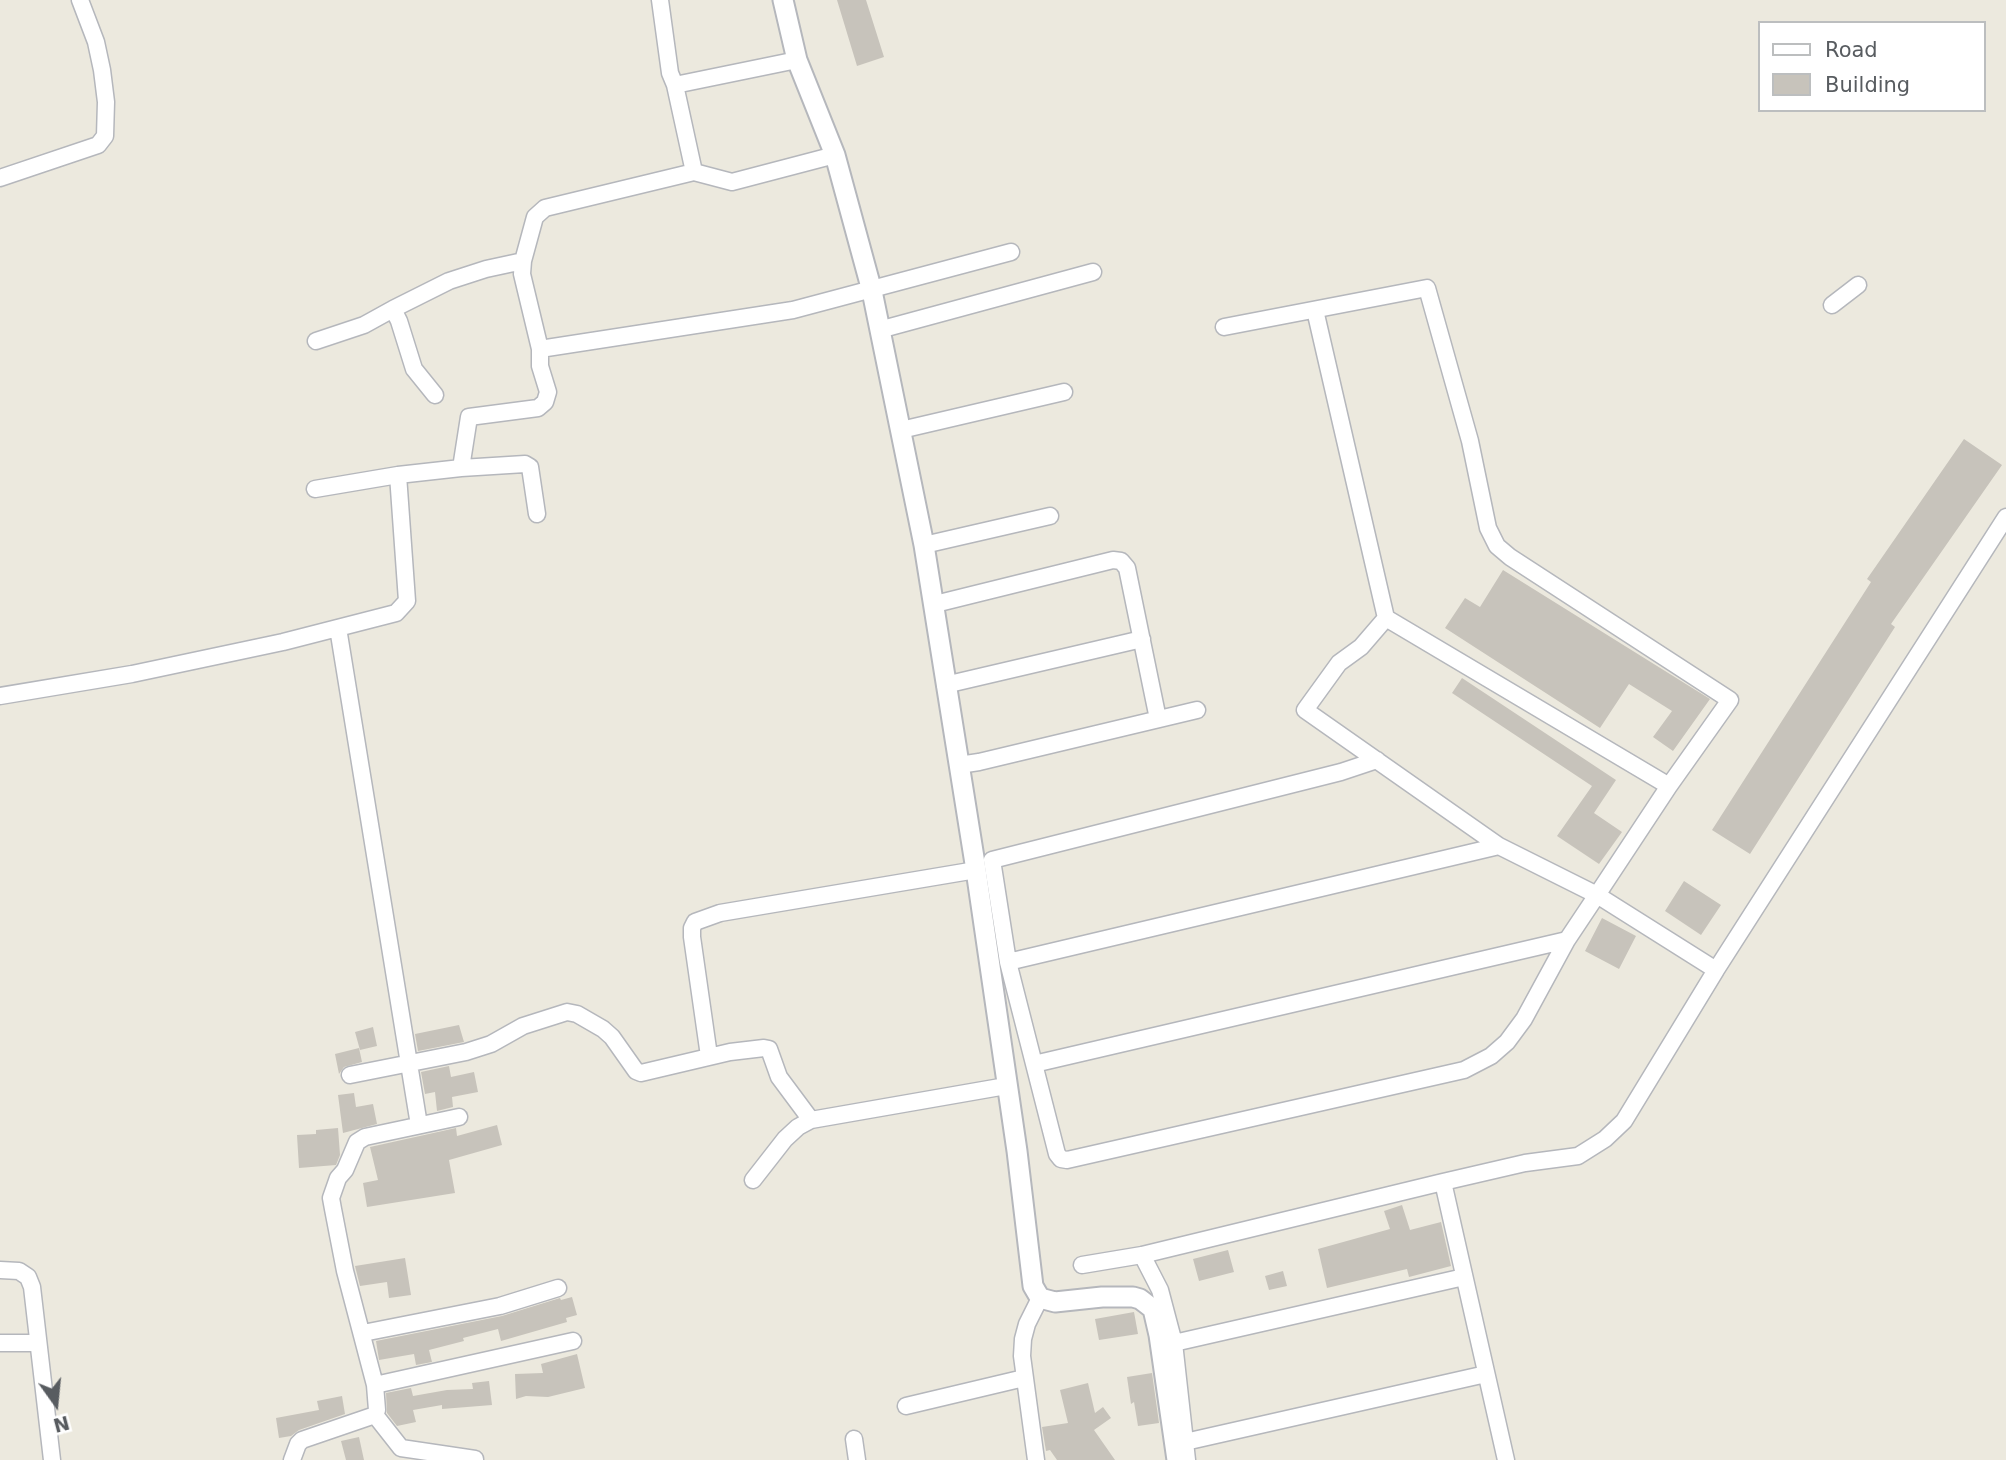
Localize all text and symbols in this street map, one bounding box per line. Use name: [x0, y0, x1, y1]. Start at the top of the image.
legend: [1758, 21, 1985, 112]
text: Road: [1825, 38, 1878, 62]
text: Building: [1825, 73, 1910, 97]
north arrow: [21, 1369, 91, 1439]
text: N: [51, 1412, 72, 1437]

